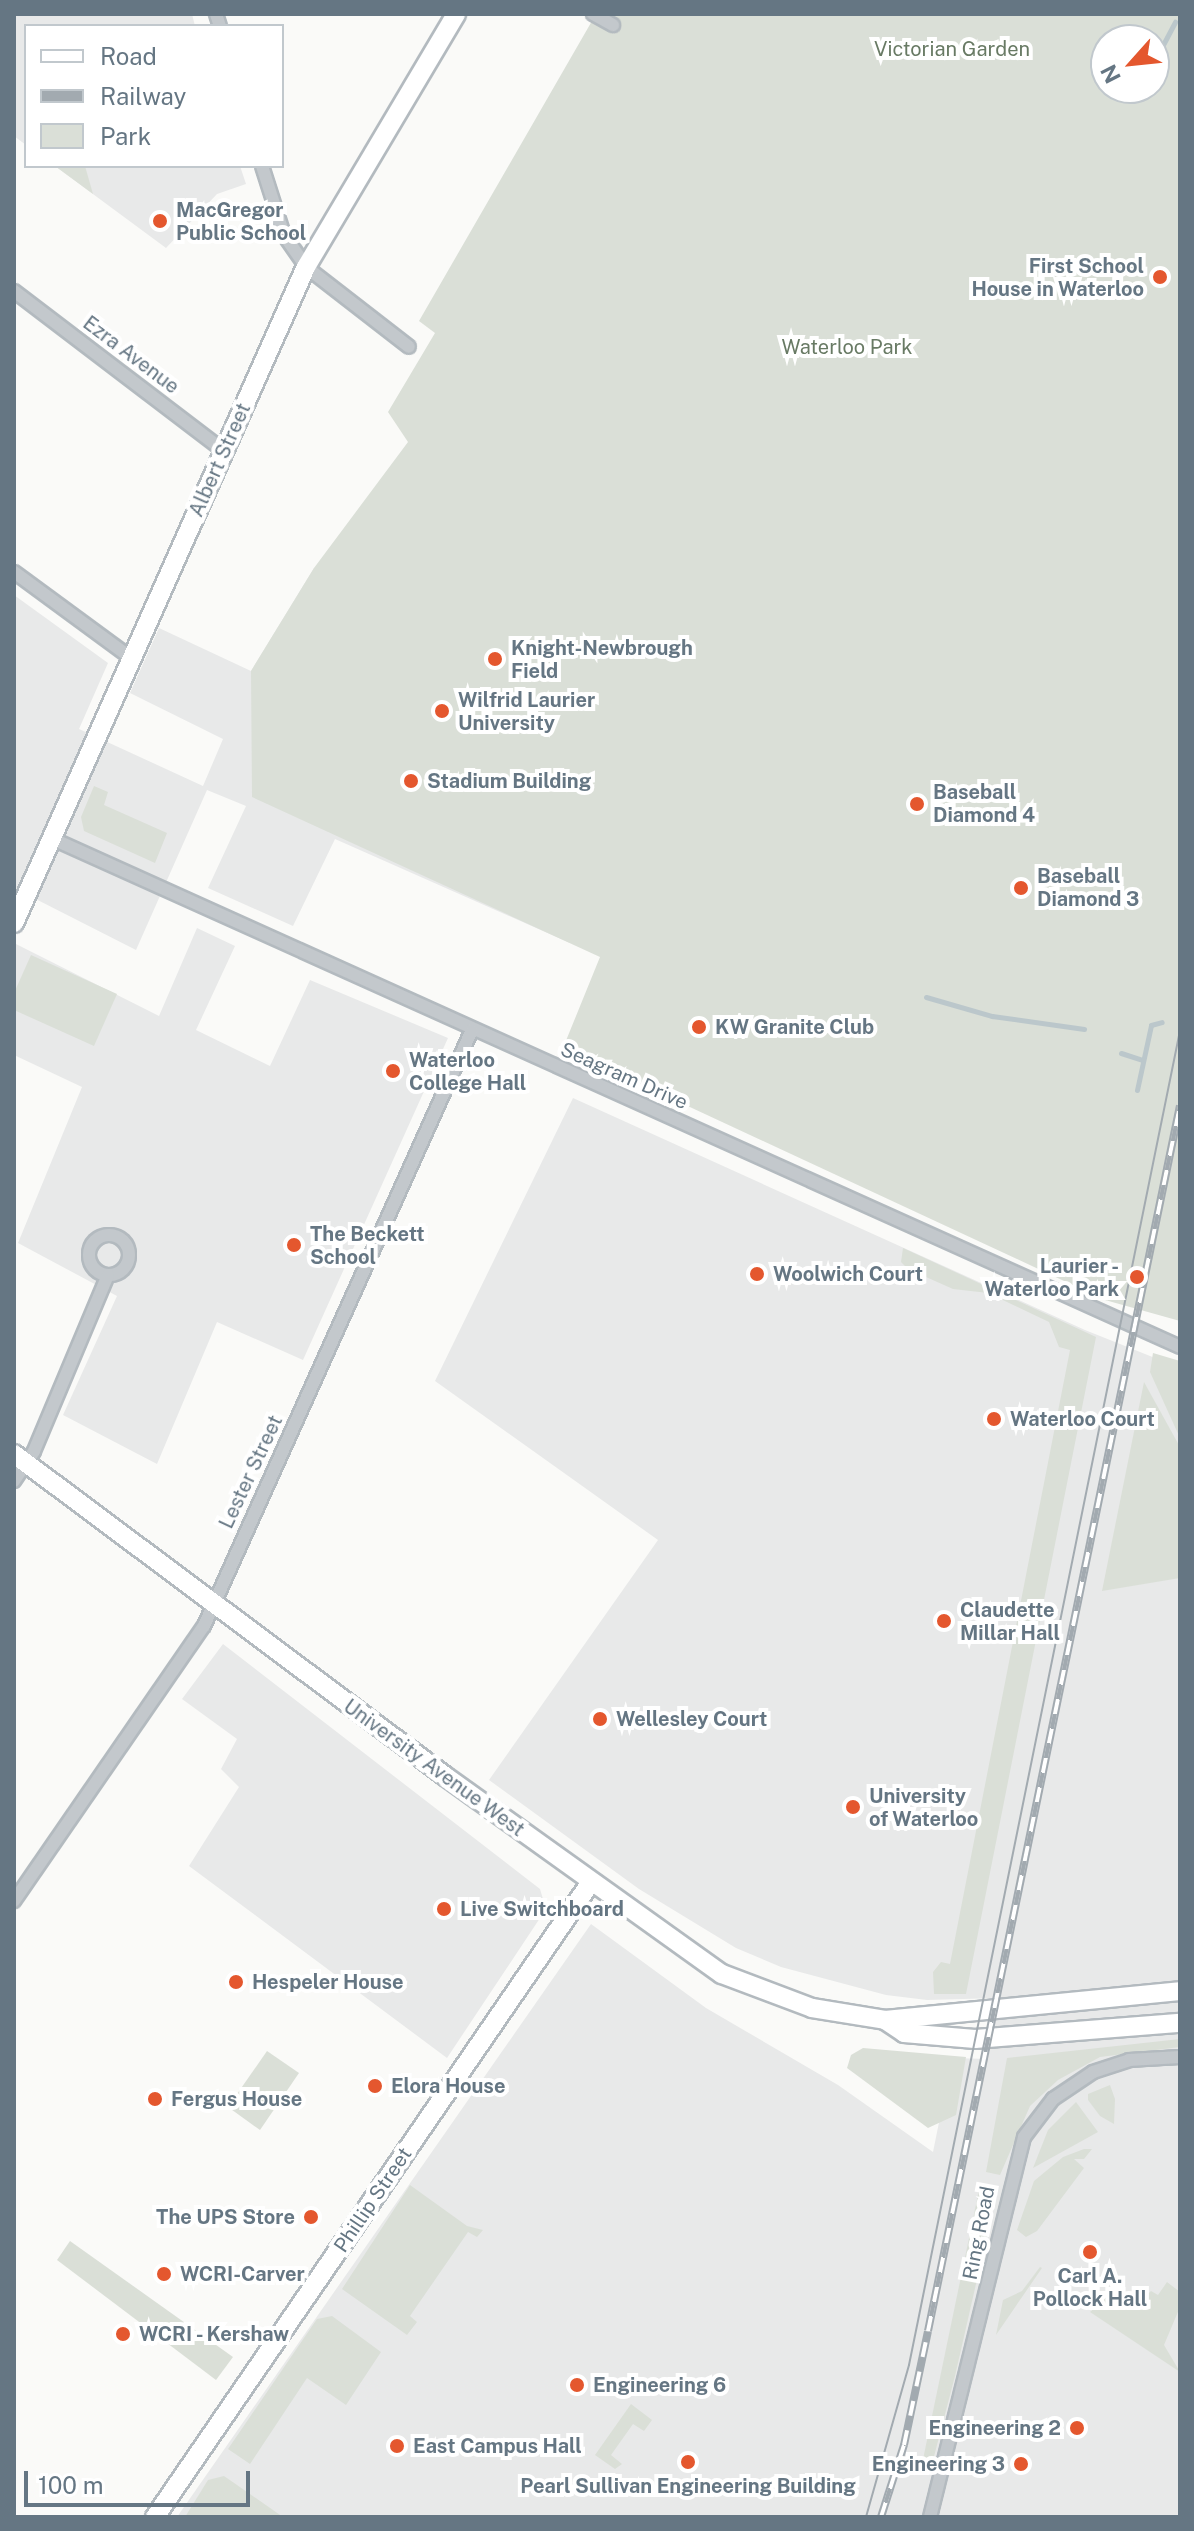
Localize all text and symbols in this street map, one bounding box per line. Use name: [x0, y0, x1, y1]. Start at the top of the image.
legend: [24, 24, 284, 168]
north arrow: [1090, 24, 1170, 104]
park label: Victorian Garden: [874, 37, 1030, 61]
text: Road: [100, 42, 157, 70]
text: N: [1095, 60, 1126, 88]
text: Railway: [100, 82, 186, 110]
text: Park: [100, 122, 151, 150]
place label: MacGregor Public School: [176, 198, 306, 245]
marker: MacGregor Public School: [151, 212, 169, 230]
place label: First School House in Waterloo: [971, 254, 1144, 301]
marker: First School House in Waterloo: [1151, 268, 1169, 286]
street label: Ezra Avenue: [78, 311, 184, 399]
park label: Waterloo Park: [781, 335, 913, 359]
street label: Albert Street: [184, 399, 256, 521]
place label: Knight-Newbrough Field: [511, 636, 693, 683]
marker: Knight-Newbrough Field: [486, 650, 504, 668]
place label: Wilfrid Laurier University: [458, 688, 595, 735]
marker: Wilfrid Laurier University: [433, 702, 451, 720]
place label: Stadium Building: [427, 769, 591, 793]
marker: Stadium Building: [402, 772, 420, 790]
place label: Baseball Diamond 4: [933, 780, 1035, 827]
marker: Baseball Diamond 4: [908, 795, 926, 813]
place label: Baseball Diamond 3: [1037, 864, 1139, 911]
marker: Baseball Diamond 3: [1012, 879, 1030, 897]
place label: KW Granite Club: [715, 1015, 874, 1039]
marker: KW Granite Club: [690, 1018, 708, 1036]
street label: Seagram Drive: [557, 1037, 691, 1115]
place label: Waterloo College Hall: [409, 1048, 526, 1095]
marker: Waterloo College Hall: [384, 1062, 402, 1080]
place label: The Beckett School: [310, 1222, 425, 1269]
marker: The Beckett School: [285, 1236, 303, 1254]
place label: Laurier - Waterloo Park: [985, 1254, 1119, 1301]
place label: Woolwich Court: [773, 1262, 923, 1286]
marker: Woolwich Court: [748, 1265, 766, 1283]
marker: Laurier - Waterloo Park: [1126, 1266, 1148, 1288]
place label: Waterloo Court: [1010, 1407, 1155, 1431]
marker: Waterloo Court: [985, 1410, 1003, 1428]
street label: Lester Street: [214, 1412, 288, 1532]
place label: Claudette Millar Hall: [960, 1598, 1060, 1645]
marker: Claudette Millar Hall: [935, 1612, 953, 1630]
street label: University Avenue West: [339, 1694, 529, 1842]
place label: Wellesley Court: [616, 1707, 767, 1731]
marker: Wellesley Court: [591, 1710, 609, 1728]
place label: University of Waterloo: [869, 1784, 979, 1831]
marker: University of Waterloo: [844, 1798, 862, 1816]
place label: Live Switchboard: [460, 1897, 624, 1921]
marker: Live Switchboard: [435, 1900, 453, 1918]
place label: Hespeler House: [252, 1970, 404, 1994]
marker: Hespeler House: [227, 1973, 245, 1991]
place label: Elora House: [391, 2074, 505, 2098]
marker: Elora House: [366, 2077, 384, 2095]
place label: Fergus House: [171, 2087, 302, 2111]
marker: Fergus House: [146, 2090, 164, 2108]
street label: Phillip Street: [329, 2143, 417, 2257]
street label: Ring Road: [958, 2184, 1000, 2282]
place label: The UPS Store: [156, 2205, 295, 2229]
marker: The UPS Store: [302, 2208, 320, 2226]
marker: Carl A. Pollock Hall: [1081, 2243, 1099, 2261]
place label: WCRI-Carver: [180, 2262, 305, 2286]
place label: Carl A. Pollock Hall: [1033, 2264, 1147, 2311]
marker: WCRI-Carver: [155, 2265, 173, 2283]
place label: WCRI - Kershaw: [139, 2322, 292, 2346]
marker: WCRI - Kershaw: [114, 2325, 132, 2343]
place label: Engineering 6: [593, 2373, 726, 2397]
marker: Engineering 6: [568, 2376, 586, 2394]
place label: Engineering 2: [928, 2416, 1061, 2440]
marker: Engineering 2: [1068, 2419, 1086, 2437]
place label: East Campus Hall: [413, 2434, 582, 2458]
marker: East Campus Hall: [388, 2437, 406, 2455]
place label: Engineering 3: [872, 2452, 1005, 2476]
marker: Pearl Sullivan Engineering Building: [679, 2453, 697, 2471]
scale bar: [28, 2455, 254, 2505]
marker: Engineering 3: [1012, 2455, 1030, 2473]
text: 100 m: [38, 2471, 104, 2499]
place label: Pearl Sullivan Engineering Building: [520, 2474, 856, 2498]

